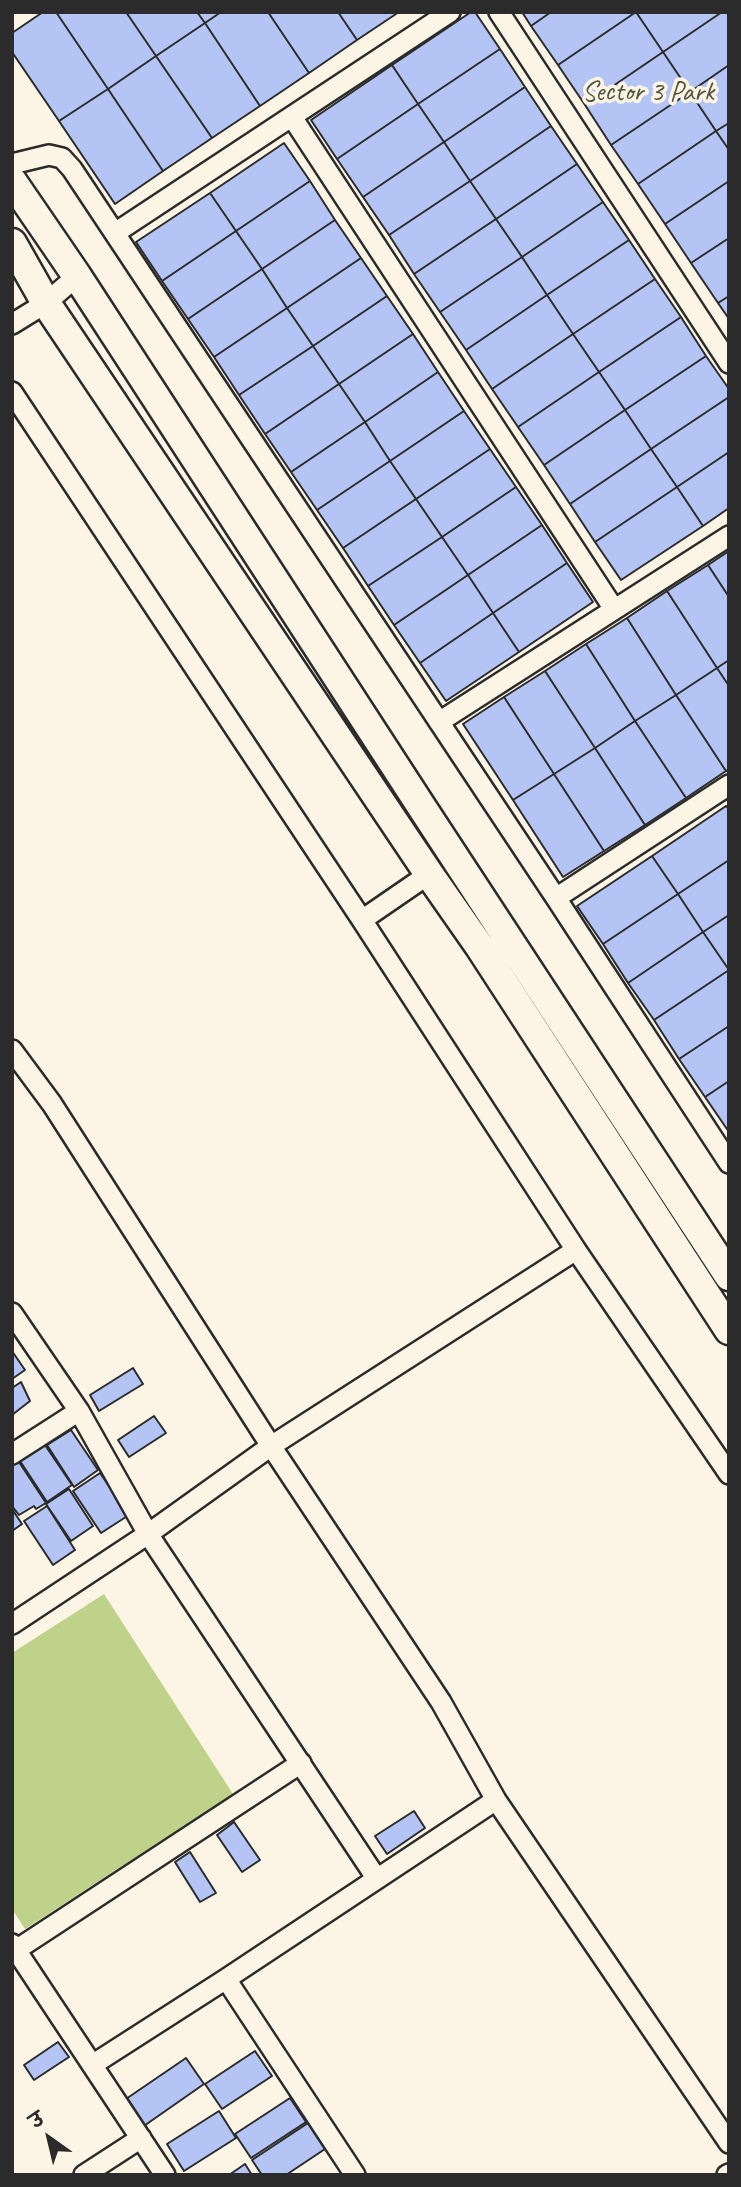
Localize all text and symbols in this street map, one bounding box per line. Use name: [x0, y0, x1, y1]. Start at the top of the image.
park label: Sector 3 Park: [582, 76, 714, 110]
north arrow: [14, 2103, 84, 2173]
text: उ: [25, 2107, 49, 2134]

